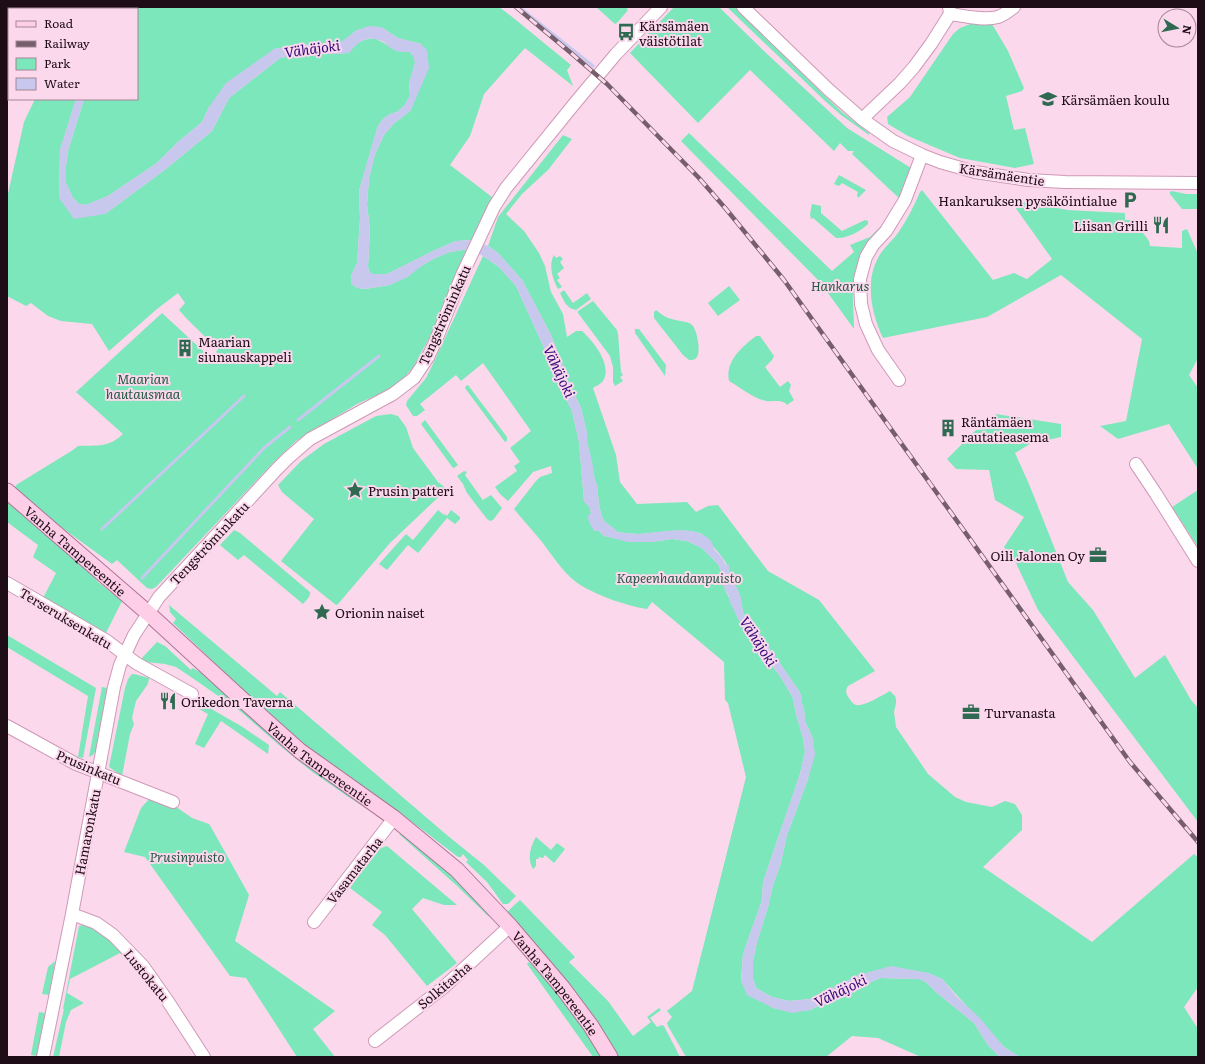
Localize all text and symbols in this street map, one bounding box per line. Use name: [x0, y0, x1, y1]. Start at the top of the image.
legend: [8, 8, 138, 100]
north arrow: [1157, 8, 1197, 48]
text: Road: [44, 14, 74, 32]
place label: Kärsämäen väistötilat: [639, 16, 710, 50]
bus stop icon: Kärsämäen väistötilat: [616, 22, 636, 42]
text: N: [1179, 24, 1197, 36]
text: Railway: [44, 34, 90, 52]
water label: Vähäjoki: [283, 34, 342, 62]
text: Park: [44, 54, 71, 72]
text: Water: [44, 74, 80, 92]
school or university icon: Kärsämäen koulu: [1038, 89, 1058, 109]
place label: Kärsämäen koulu: [1061, 90, 1170, 109]
street label: Kärsämäentie: [958, 158, 1046, 190]
parking icon: Hankaruksen pysäköintialue: [1120, 190, 1140, 210]
place label: Hankaruksen pysäköintialue: [938, 191, 1117, 210]
restaurant icon: Liisan Grilli: [1151, 215, 1171, 235]
place label: Liisan Grilli: [1074, 216, 1149, 235]
street label: Tengströminkatu: [413, 262, 475, 368]
park label: Hankarus: [811, 276, 870, 295]
place label: Maarian siunauskappeli: [198, 332, 292, 366]
building icon: Maarian siunauskappeli: [175, 338, 195, 358]
water label: Vähäjoki: [539, 341, 581, 401]
park label: Maarian hautausmaa: [106, 369, 181, 403]
place label: Räntämäen rautatieasema: [961, 412, 1049, 446]
building icon: Räntämäen rautatieasema: [938, 418, 958, 438]
place icon: Prusin patteri: [345, 480, 365, 500]
place label: Prusin patteri: [368, 481, 454, 500]
street label: Tengströminkatu: [165, 497, 253, 589]
street label: Vanha Tampereentie: [21, 501, 131, 600]
office icon: Oili Jalonen Oy: [1088, 545, 1108, 565]
place label: Oili Jalonen Oy: [990, 546, 1086, 565]
park label: Kapeenhaudanpuisto: [617, 568, 741, 587]
street label: Terseruksenkatu: [16, 583, 116, 653]
place icon: Orionin naiset: [312, 602, 332, 622]
place label: Orionin naiset: [335, 603, 425, 622]
water label: Vähäjoki: [735, 612, 783, 671]
restaurant icon: Orikedon Taverna: [158, 691, 178, 711]
place label: Orikedon Taverna: [181, 692, 293, 711]
office icon: Turvanasta: [961, 702, 981, 722]
place label: Turvanasta: [984, 703, 1055, 722]
street label: Vanha Tampereentie: [263, 716, 377, 810]
street label: Prusinkatu: [54, 745, 124, 789]
street label: Hamaronkatu: [69, 787, 105, 877]
street label: Vasamatarha: [322, 832, 386, 908]
park label: Prusinpuisto: [149, 847, 225, 866]
street label: Vanha Tampereentie: [508, 926, 604, 1039]
street label: Lustokatu: [120, 945, 174, 1005]
street label: Solkitarha: [413, 957, 475, 1013]
water label: Vähäjoki: [810, 968, 870, 1011]

